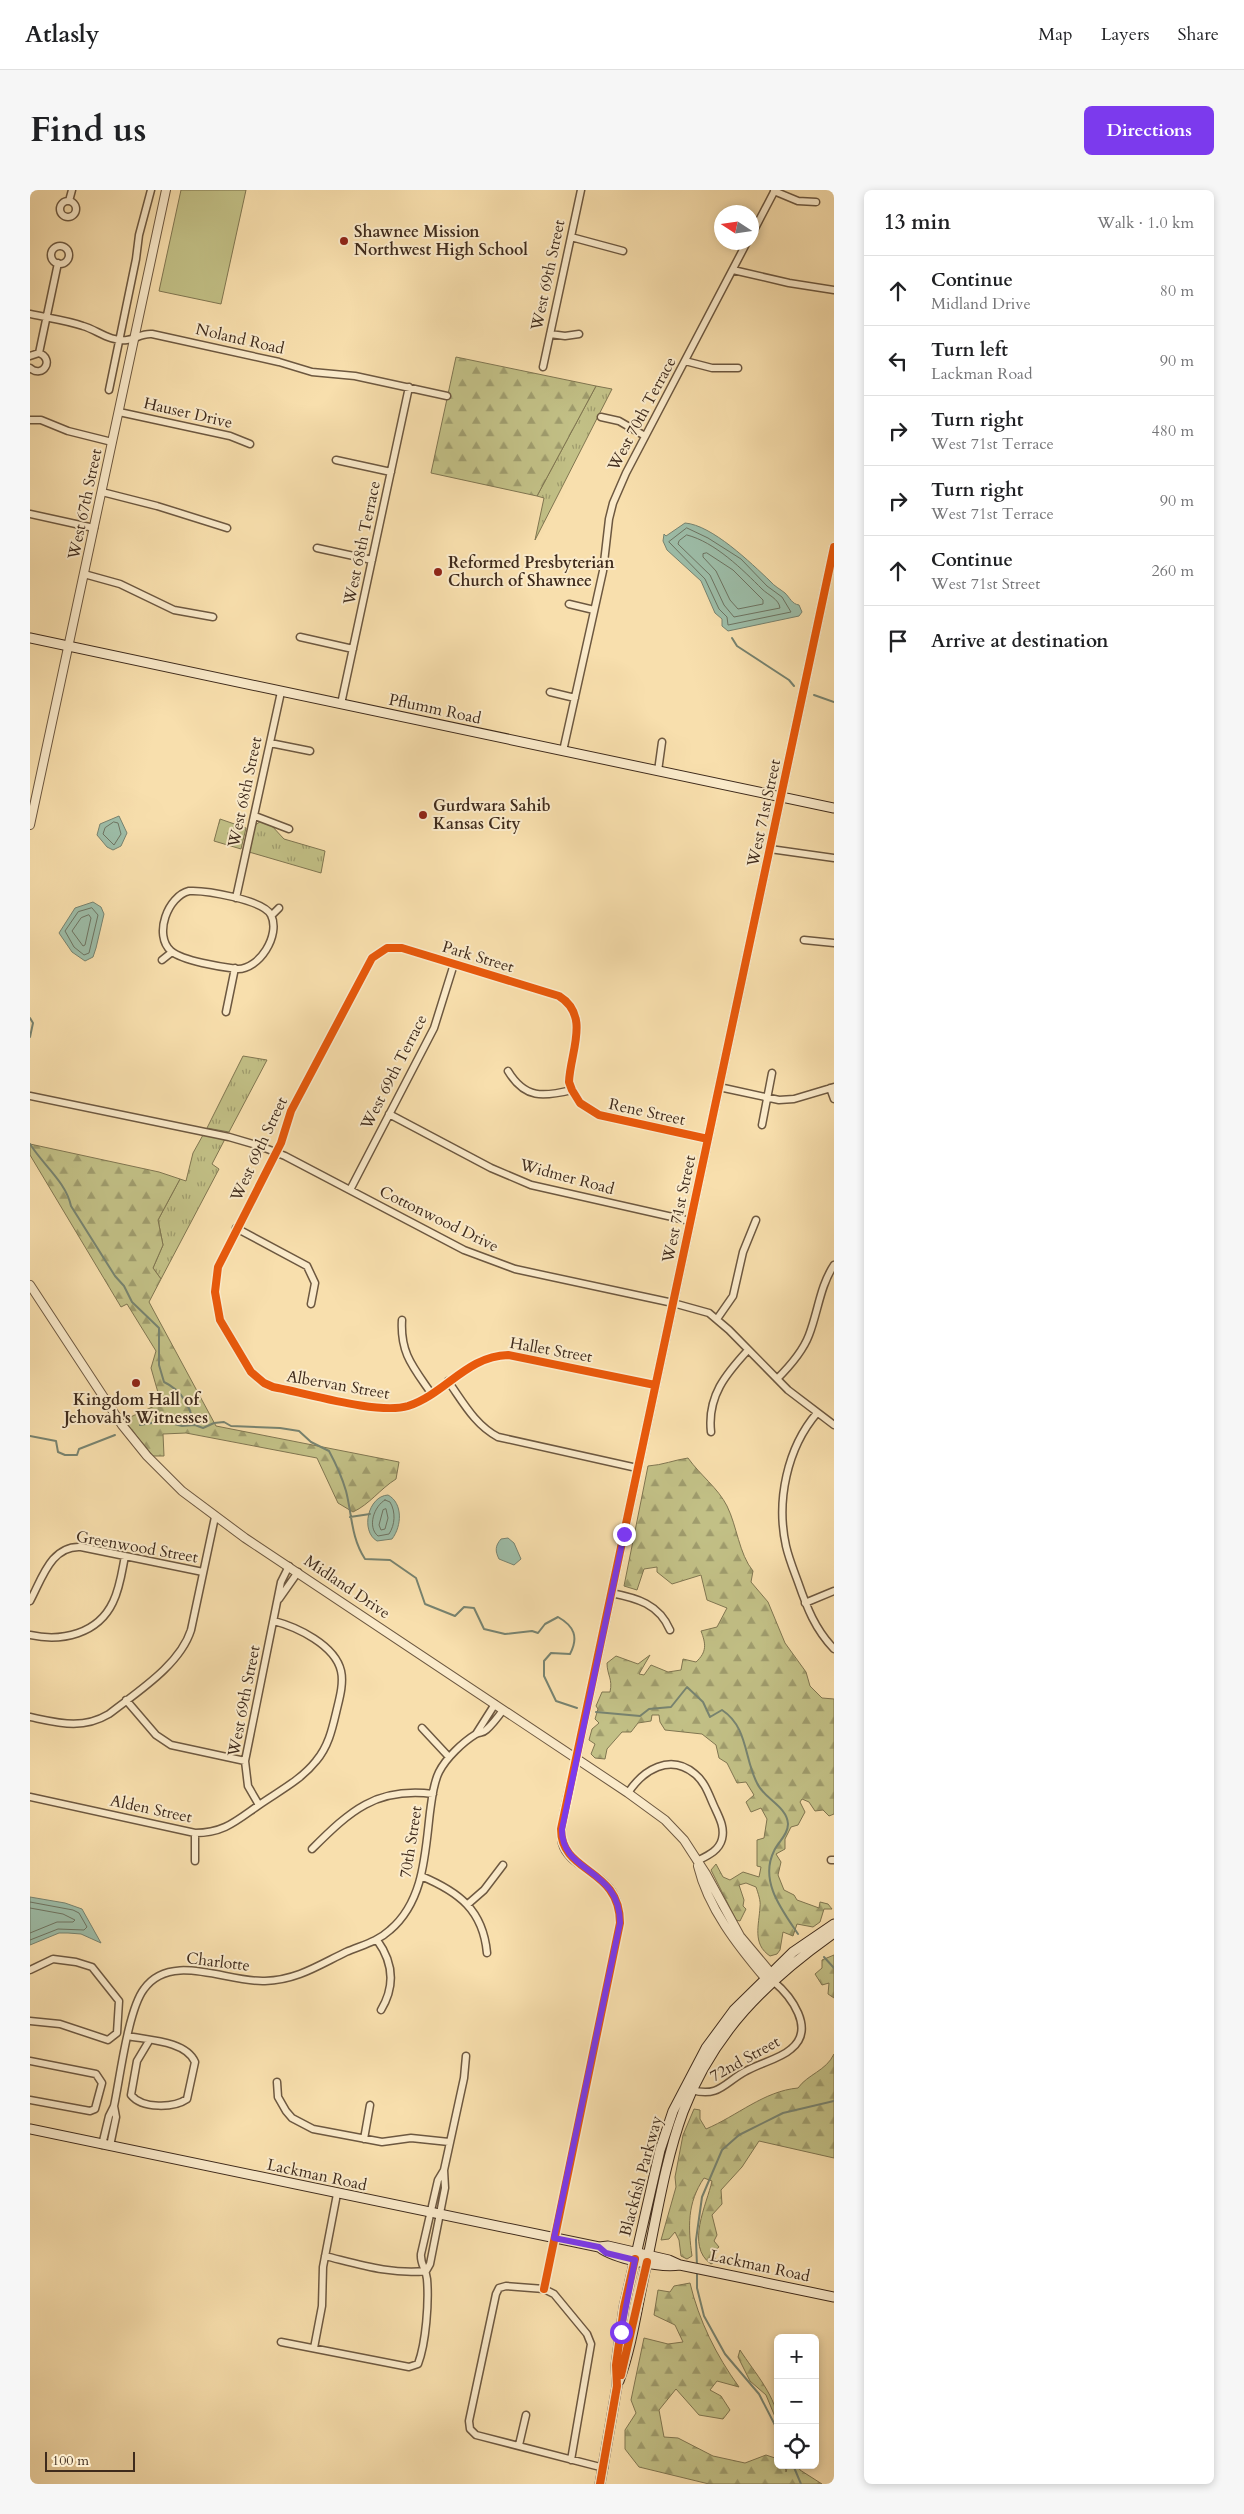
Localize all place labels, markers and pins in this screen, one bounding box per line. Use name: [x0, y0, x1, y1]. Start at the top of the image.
place label: Shawnee Mission Northwest High School: [354, 221, 528, 261]
marker: Shawnee Mission Northwest High School: [338, 235, 350, 247]
place label: Reformed Presbyterian Church of Shawnee: [448, 552, 615, 592]
marker: Reformed Presbyterian Church of Shawnee: [432, 566, 444, 578]
place label: Gurdwara Sahib Kansas City: [433, 795, 551, 835]
marker: Gurdwara Sahib Kansas City: [417, 809, 429, 821]
marker: Kingdom Hall of Jehovah's Witnesses: [130, 1377, 142, 1389]
place label: Kingdom Hall of Jehovah's Witnesses: [62, 1389, 208, 1429]

